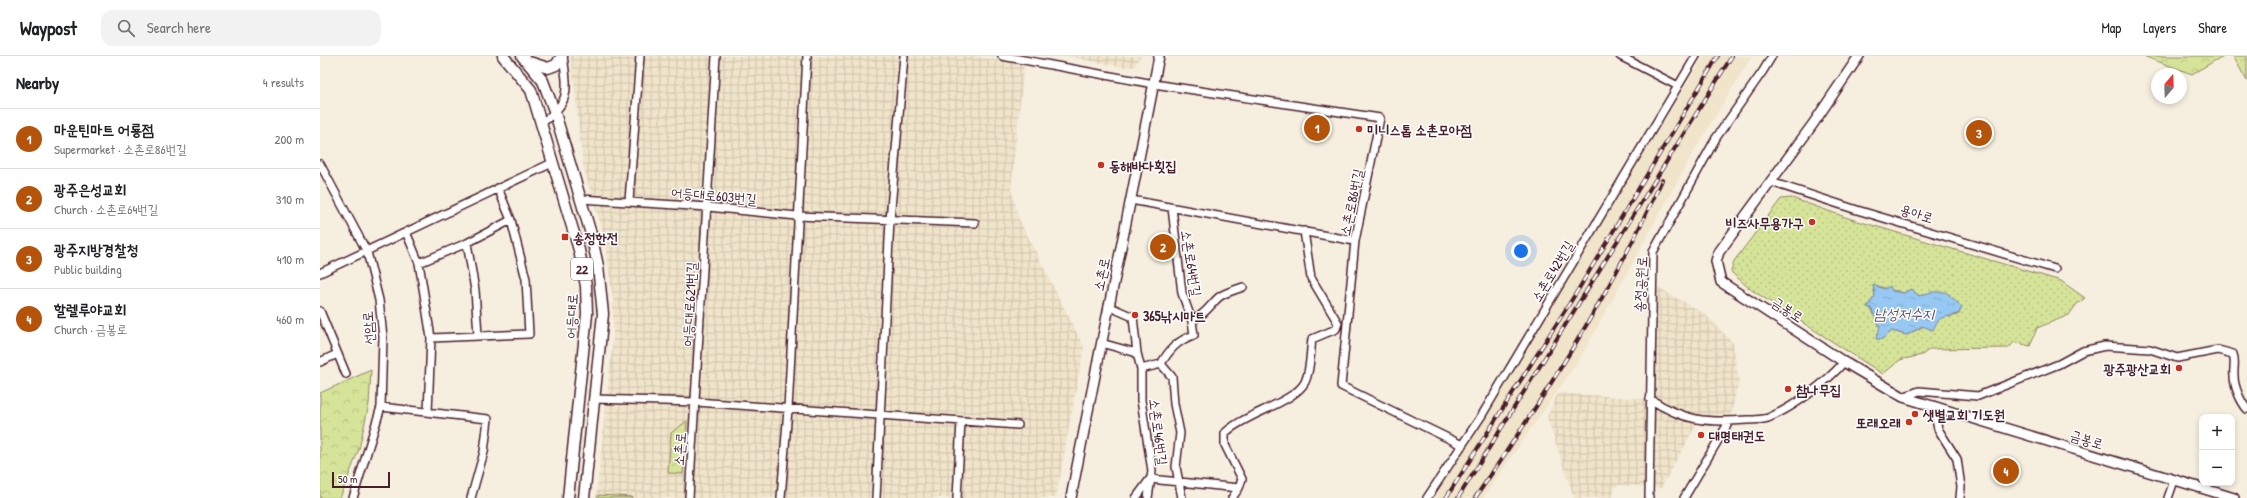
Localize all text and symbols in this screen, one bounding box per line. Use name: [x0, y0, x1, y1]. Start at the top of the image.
search box: [101, 10, 381, 46]
text: Waypost: [20, 15, 77, 41]
icon: search: [115, 17, 137, 39]
text: Search here: [147, 17, 211, 38]
text: Map: [2101, 18, 2121, 37]
text: Layers: [2143, 18, 2176, 37]
text: Share: [2198, 18, 2227, 37]
north arrow: [2151, 68, 2187, 104]
text: Nearby: [16, 71, 59, 94]
text: 4 results: [263, 73, 304, 91]
pin: 1: [1304, 113, 1330, 143]
pin: 3: [1966, 118, 1992, 148]
text: 마운틴마트 어룡점: [54, 119, 154, 140]
place label: 미니스톱 소촌모아점: [1367, 120, 1472, 139]
marker: 미니스톱 소촌모아점: [1354, 124, 1364, 134]
text: 1: [27, 130, 31, 148]
text: 200 m: [274, 130, 304, 148]
text: Supermarket · 소촌로86번길: [54, 140, 187, 158]
place label: 동해바다횟집: [1109, 156, 1177, 175]
marker: 동해바다횟집: [1096, 160, 1106, 170]
street label: 소촌로86번길: [1335, 166, 1368, 237]
text: 광주은성교회: [54, 179, 126, 200]
street label: 어등대로603번길: [670, 182, 758, 208]
text: 2: [26, 190, 32, 208]
text: 310 m: [276, 190, 304, 208]
street label: 용아로: [1898, 199, 1936, 227]
text: Church · 소촌로64번길: [54, 200, 158, 218]
place label: 비즈사무용가구: [1725, 213, 1804, 232]
marker: 비즈사무용가구: [1807, 217, 1817, 227]
place label: 송정한전: [573, 228, 618, 247]
street label: 소촌로64번길: [1177, 228, 1207, 298]
marker: 송정한전: [560, 232, 570, 242]
pin: 2: [1150, 232, 1176, 262]
street label: 소촌로42번길: [1526, 236, 1578, 305]
text: 광주지방경찰청: [54, 239, 139, 260]
your location: [1511, 241, 1531, 261]
text: 3: [26, 250, 32, 268]
text: 410 m: [277, 250, 304, 268]
street label: 소촌로: [1088, 255, 1114, 293]
street label: 송정공원로: [1629, 255, 1651, 313]
road number: 22: [571, 258, 593, 280]
text: Public building: [54, 260, 122, 278]
street label: 어등대로621번길: [677, 260, 701, 347]
street label: 금봉로: [1769, 292, 1807, 326]
street label: 어등대로: [561, 293, 581, 339]
text: 할렐루야교회: [54, 299, 126, 320]
water label: 남성저수지: [1874, 303, 1936, 324]
place label: 365낚시마트: [1143, 306, 1206, 325]
text: 4: [27, 310, 31, 328]
text: 460 m: [276, 310, 304, 328]
street label: 선암로: [357, 310, 379, 346]
marker: 365낚시마트: [1130, 310, 1140, 320]
text: Church · 금봉로: [54, 320, 127, 338]
place label: 광주광산교회: [2103, 359, 2171, 378]
marker: 광주광산교회: [2174, 363, 2184, 373]
place label: 참나무집: [1796, 380, 1841, 399]
marker: 참나무집: [1783, 384, 1793, 394]
street label: 소촌로46번길: [1145, 398, 1173, 467]
place label: 샛별교회 기도원: [1922, 405, 2005, 424]
marker: 샛별교회 기도원: [1910, 409, 1920, 419]
place label: 또래오래: [1856, 413, 1901, 432]
map controls: [2199, 414, 2235, 486]
button: +: [2199, 414, 2235, 450]
marker: 또래오래: [1904, 417, 1914, 427]
street label: 금봉로: [2068, 425, 2106, 453]
place label: 대명태권도: [1708, 426, 1765, 445]
marker: 대명태권도: [1696, 430, 1706, 440]
street label: 소촌로: [668, 431, 690, 467]
button: −: [2199, 450, 2235, 486]
pin: 4: [1993, 456, 2019, 486]
scale bar: [332, 470, 390, 489]
text: 50 m: [338, 472, 358, 486]

